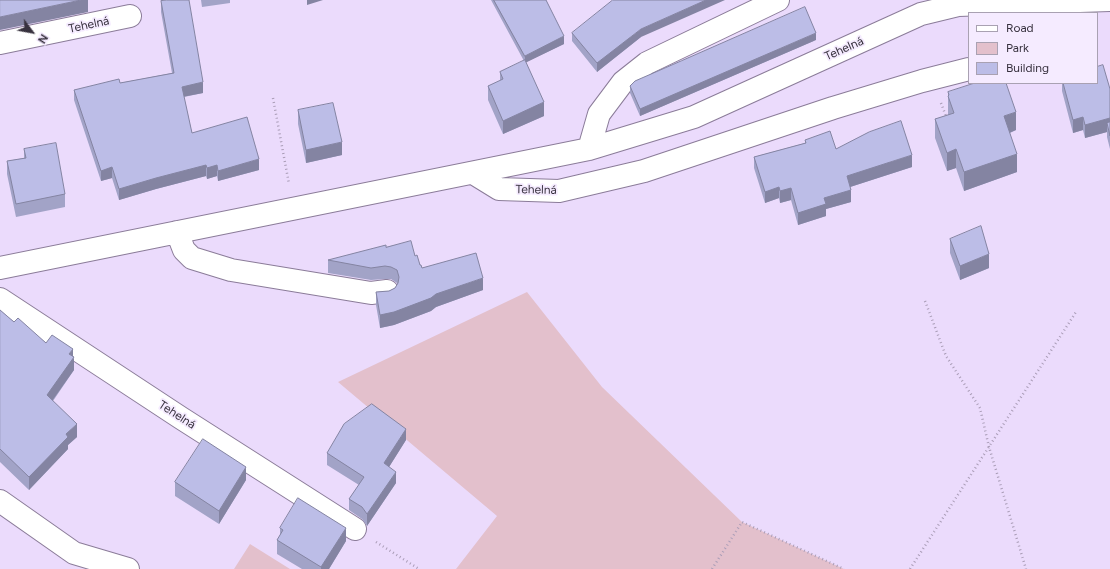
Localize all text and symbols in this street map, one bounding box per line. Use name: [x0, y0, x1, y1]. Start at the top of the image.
north arrow: [12, 12, 52, 52]
legend: [968, 12, 1098, 84]
street label: Tehelná: [67, 14, 111, 36]
text: Road: [1006, 21, 1034, 35]
text: N: [35, 32, 50, 46]
street label: Tehelná: [822, 34, 866, 64]
text: Park: [1006, 41, 1029, 55]
text: Building: [1006, 61, 1049, 75]
street label: Tehelná: [515, 182, 557, 198]
street label: Tehelná: [156, 398, 198, 432]

